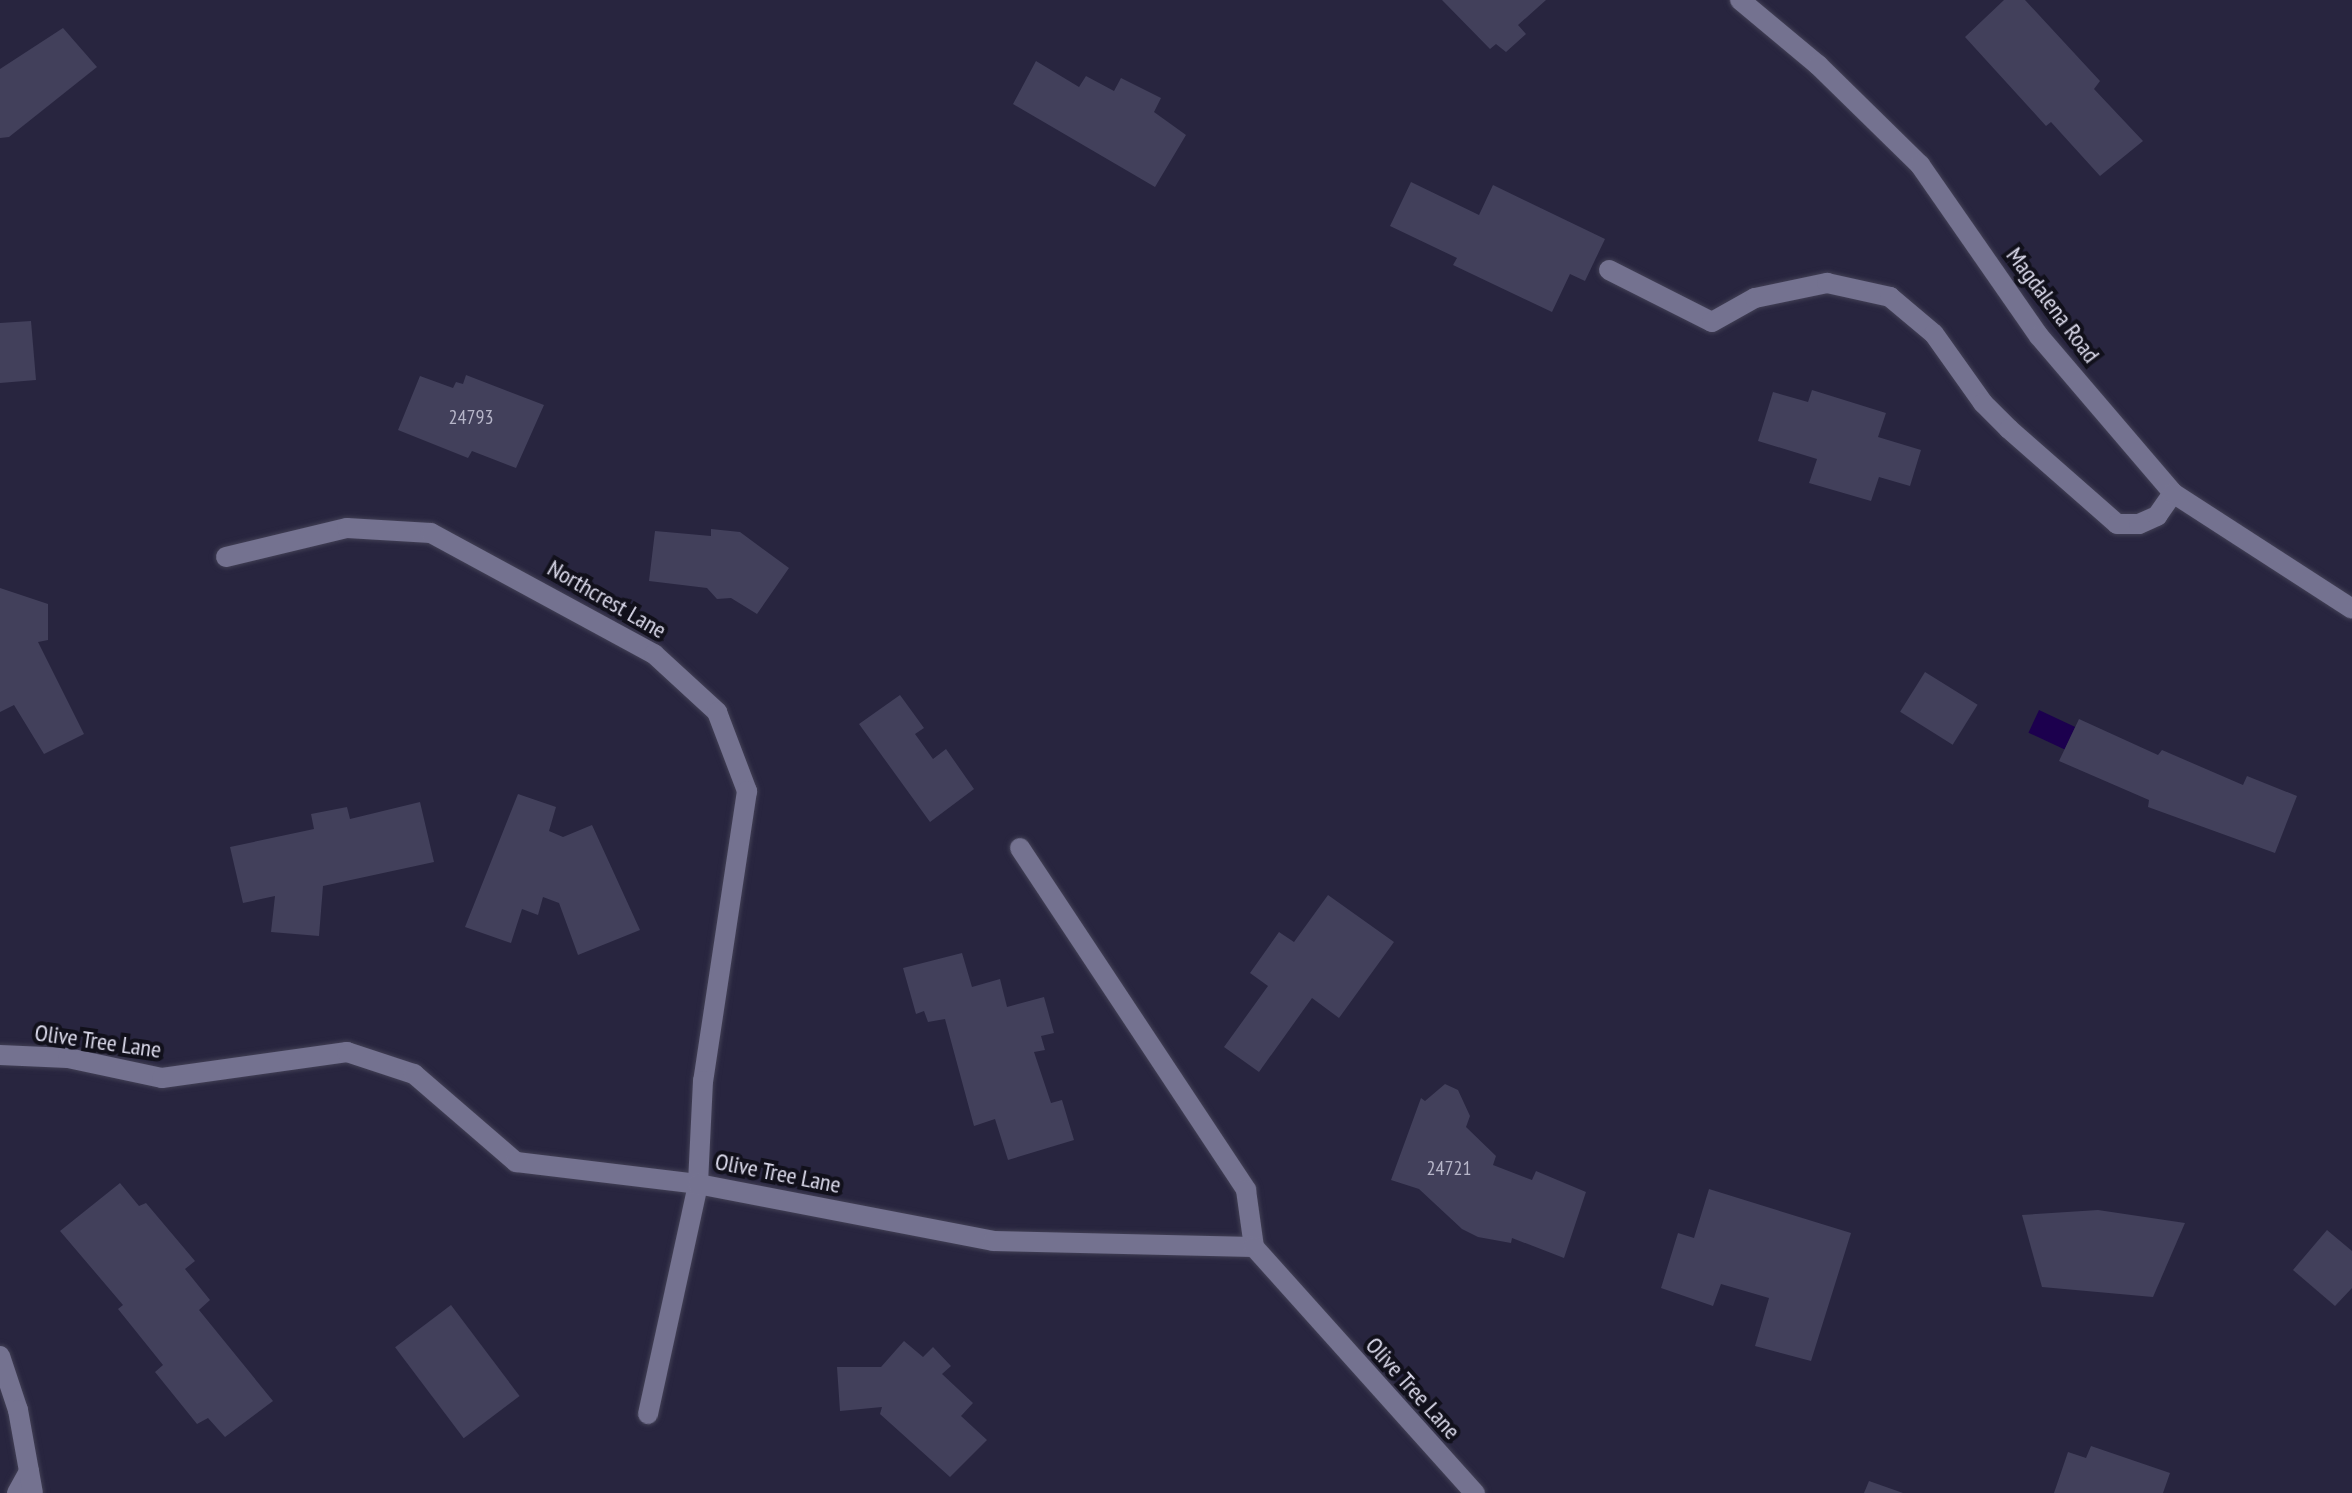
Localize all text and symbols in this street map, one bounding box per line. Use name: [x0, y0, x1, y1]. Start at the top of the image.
street label: Magdalena Road: [2000, 242, 2106, 368]
house number: 24793: [449, 405, 493, 429]
street label: Northcrest Lane: [543, 554, 671, 644]
street label: Olive Tree Lane: [33, 1018, 163, 1064]
street label: Olive Tree Lane: [712, 1147, 844, 1199]
house number: 24721: [1427, 1156, 1471, 1180]
street label: Olive Tree Lane: [1359, 1331, 1467, 1445]

